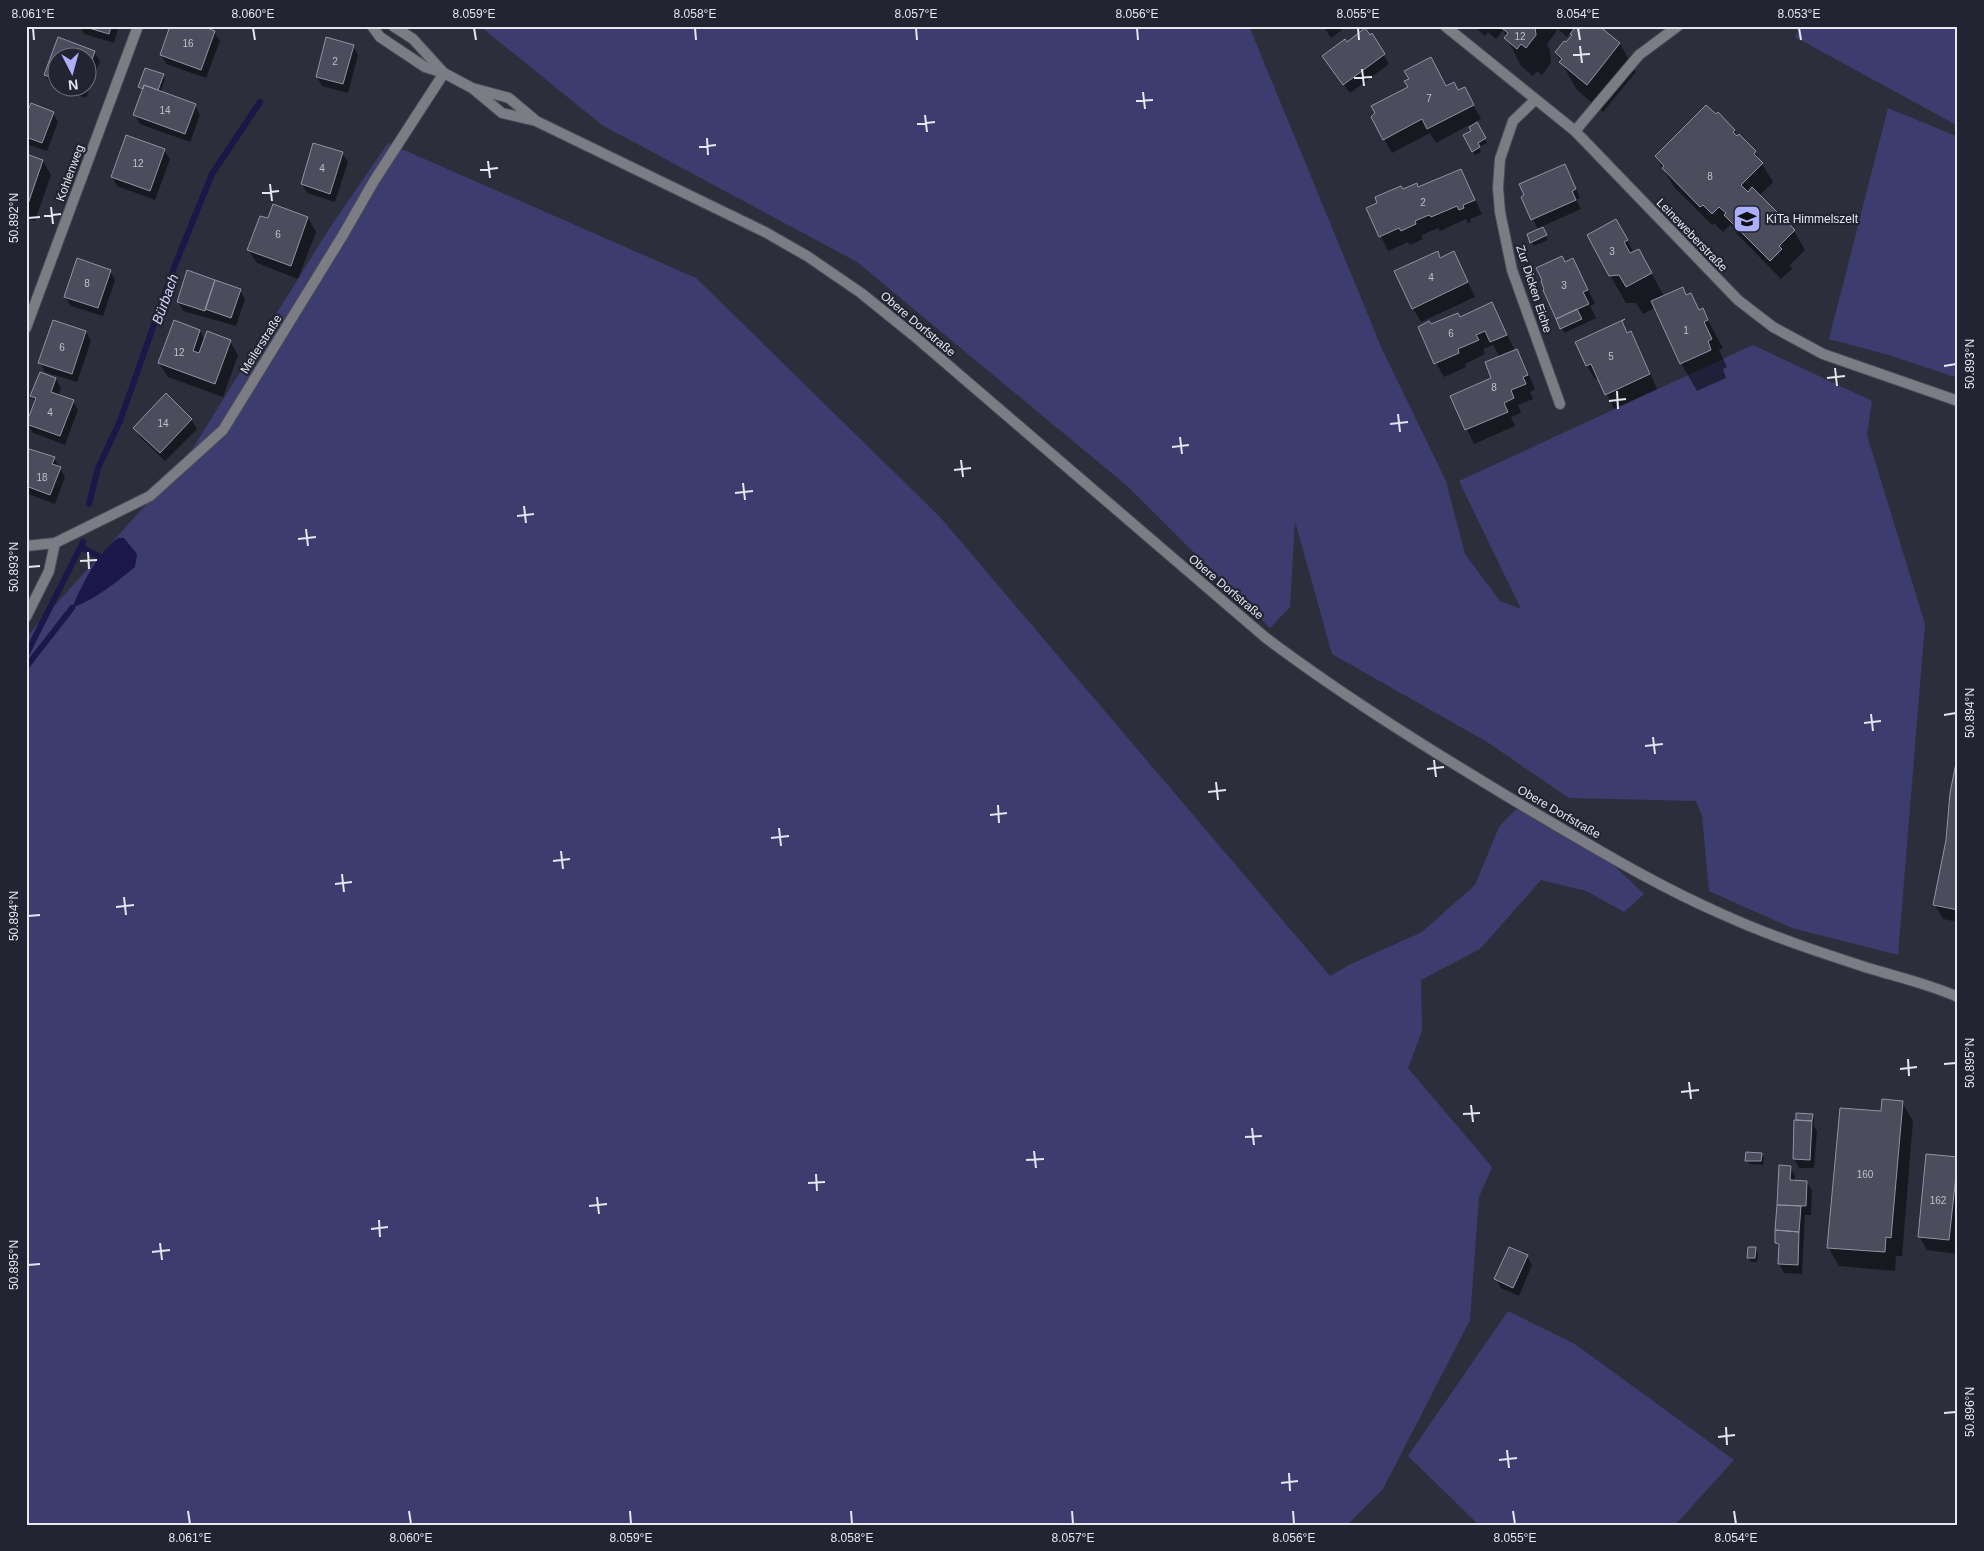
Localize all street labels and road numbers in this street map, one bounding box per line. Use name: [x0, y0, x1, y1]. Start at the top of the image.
street label: Kohlenweg: [53, 143, 87, 203]
street label: Leineweberstraße: [1654, 196, 1731, 275]
street label: Zur Dicken Eiche: [1513, 243, 1555, 335]
street label: Obere Dorfstraße: [878, 289, 959, 360]
street label: Meilerstraße: [237, 312, 285, 376]
street label: Obere Dorfstraße: [1186, 552, 1267, 623]
street label: Obere Dorfstraße: [1515, 783, 1603, 842]

